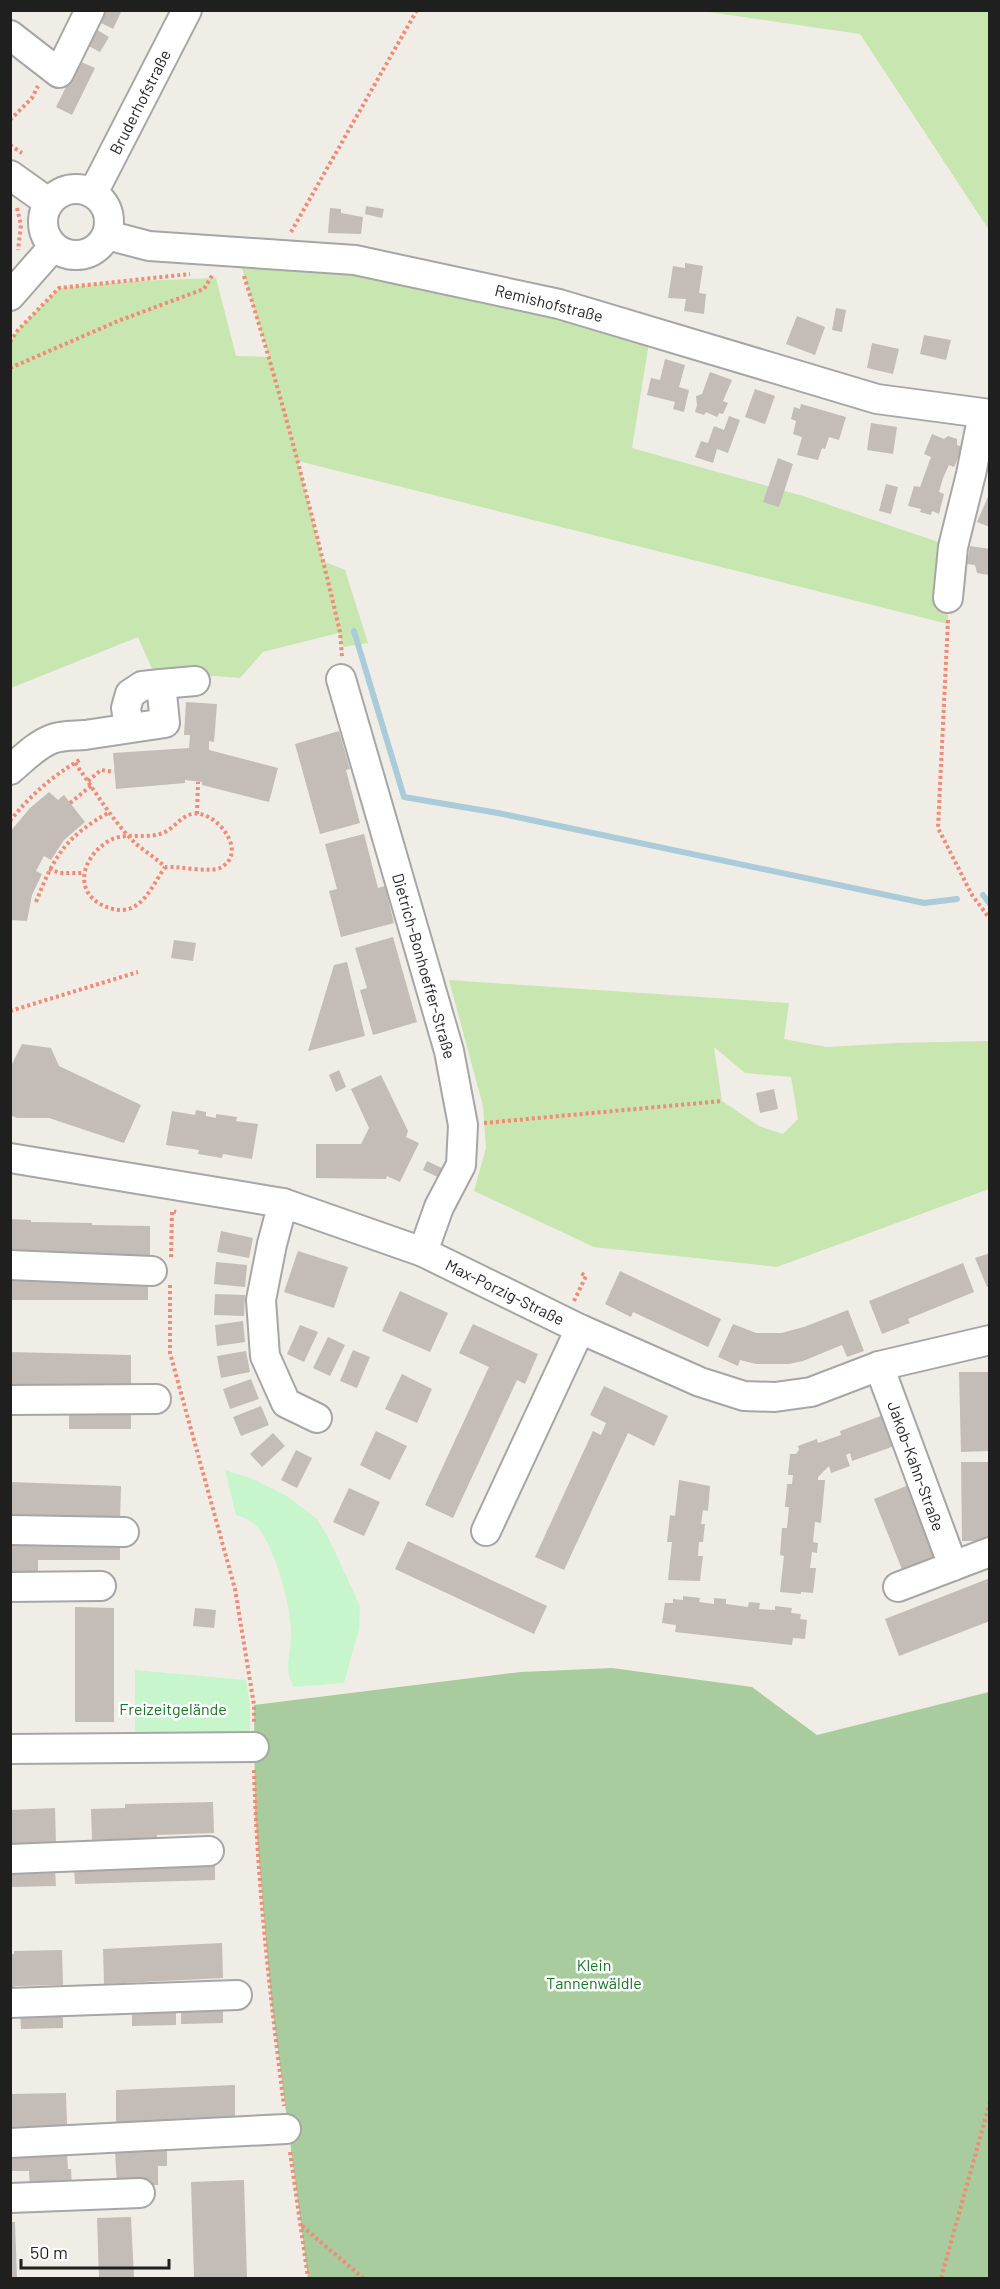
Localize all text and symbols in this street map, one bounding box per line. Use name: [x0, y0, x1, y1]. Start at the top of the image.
street label: Bruderhofstraße: [105, 46, 174, 157]
street label: Remishofstraße: [493, 280, 605, 325]
street label: Dietrich-Bonhoeffer-Straße: [389, 871, 460, 1061]
street label: Max-Porzig-Straße: [443, 1255, 568, 1329]
street label: Jakob-Kahn-Straße: [884, 1398, 949, 1533]
park label: Freizeitgelände: [119, 1699, 227, 1718]
park label: Klein Tannenwäldle: [546, 1955, 642, 1992]
scale bar: [21, 2232, 170, 2270]
text: 50 m: [30, 2241, 68, 2263]

